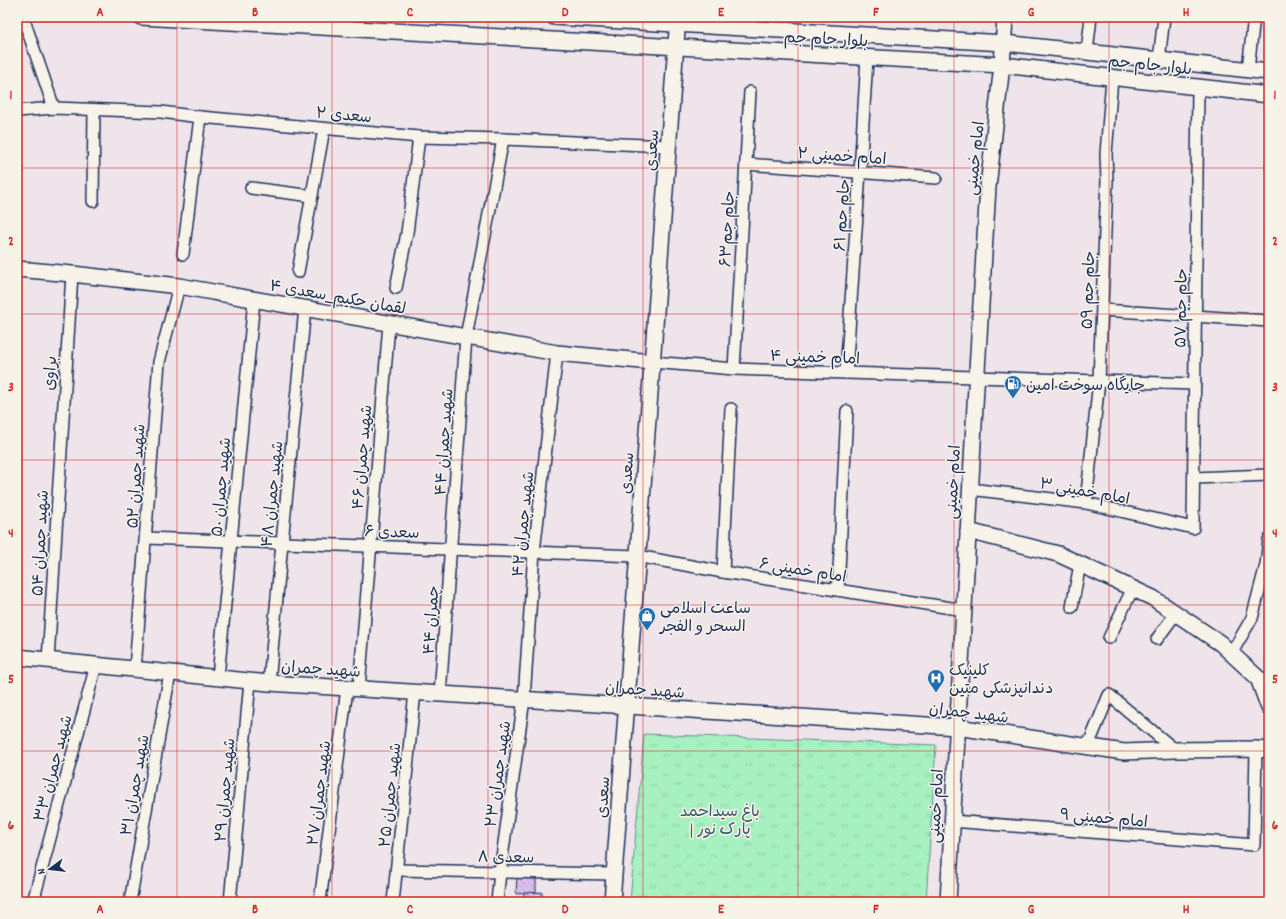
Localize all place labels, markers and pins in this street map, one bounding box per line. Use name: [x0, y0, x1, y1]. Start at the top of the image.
fuel station icon: جایگاه سوخت امین: [1003, 374, 1023, 399]
place label: جایگاه سوخت امین: [1026, 375, 1145, 398]
place label: ساعت اسلامی السحر و الفجر: [658, 598, 751, 639]
shop icon: ساعت اسلامی السحر و الفجر: [637, 606, 657, 631]
place label: کلینیک دندانپزشکی متین: [949, 660, 1053, 701]
hospital icon: کلینیک دندانپزشکی متین: [926, 668, 946, 693]

